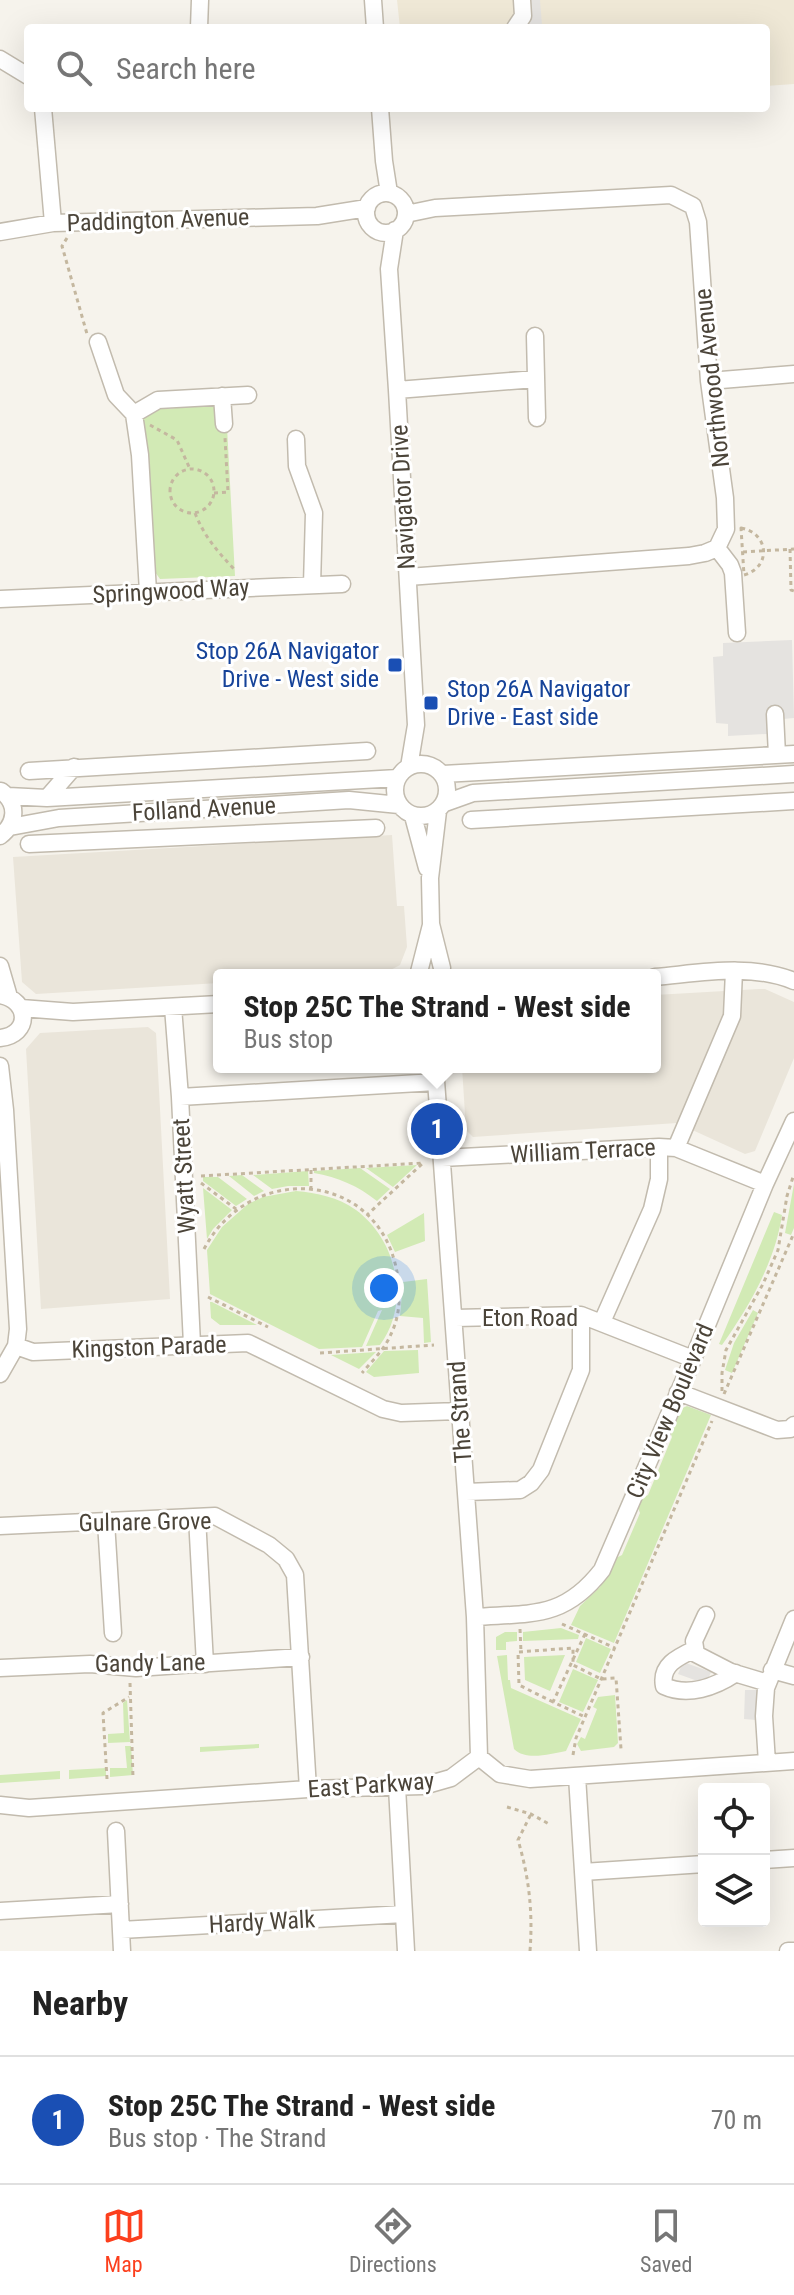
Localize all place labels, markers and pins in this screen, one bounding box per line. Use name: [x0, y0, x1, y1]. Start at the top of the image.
place label: Stop 26A Navigator Drive - West side: [196, 637, 379, 693]
marker: Stop 26A Navigator Drive - West side: [386, 656, 404, 674]
place label: Stop 26A Navigator Drive - East side: [447, 675, 630, 731]
marker: Stop 26A Navigator Drive - East side: [422, 694, 440, 712]
pin: 1: [411, 1099, 463, 1159]

